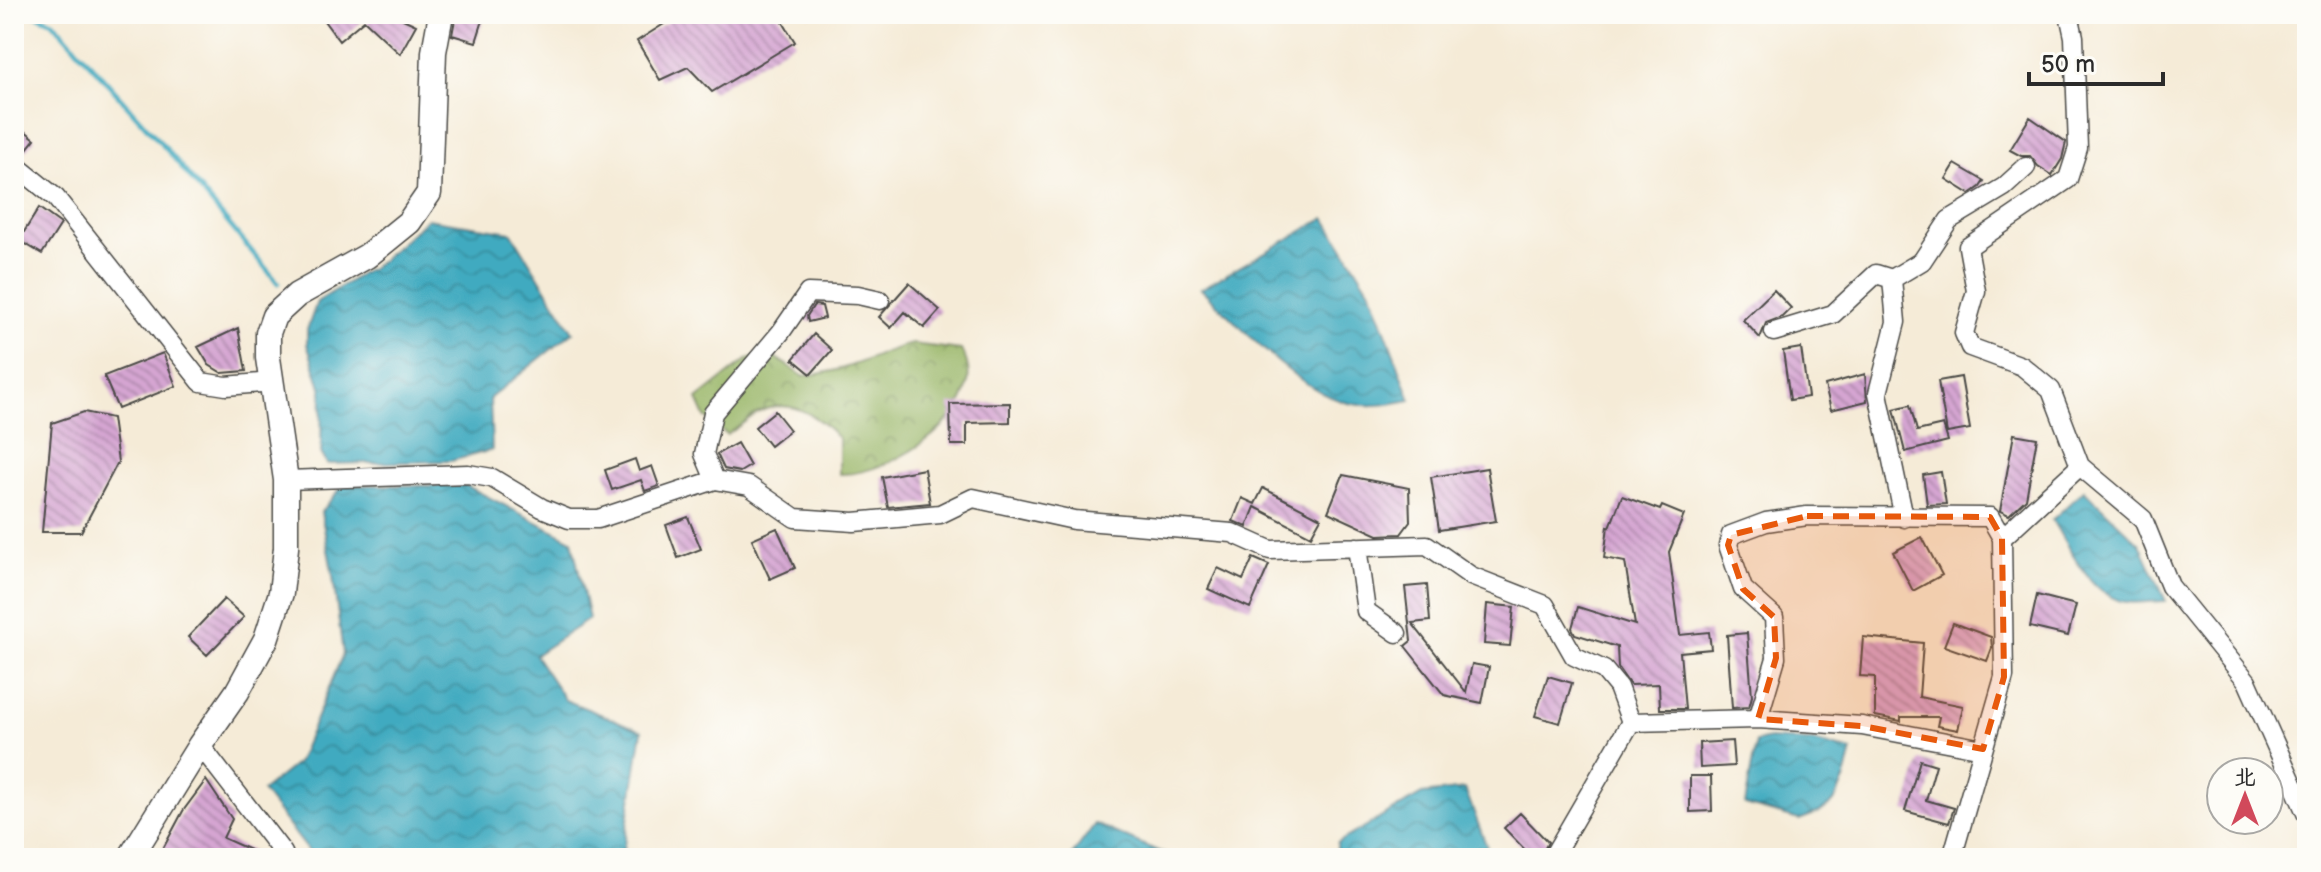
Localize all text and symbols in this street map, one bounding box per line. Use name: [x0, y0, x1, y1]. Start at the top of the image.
scale bar: [2029, 36, 2163, 86]
text: 50 m: [2041, 50, 2095, 79]
north arrow: [2205, 756, 2285, 836]
text: 北: [2234, 764, 2256, 791]

